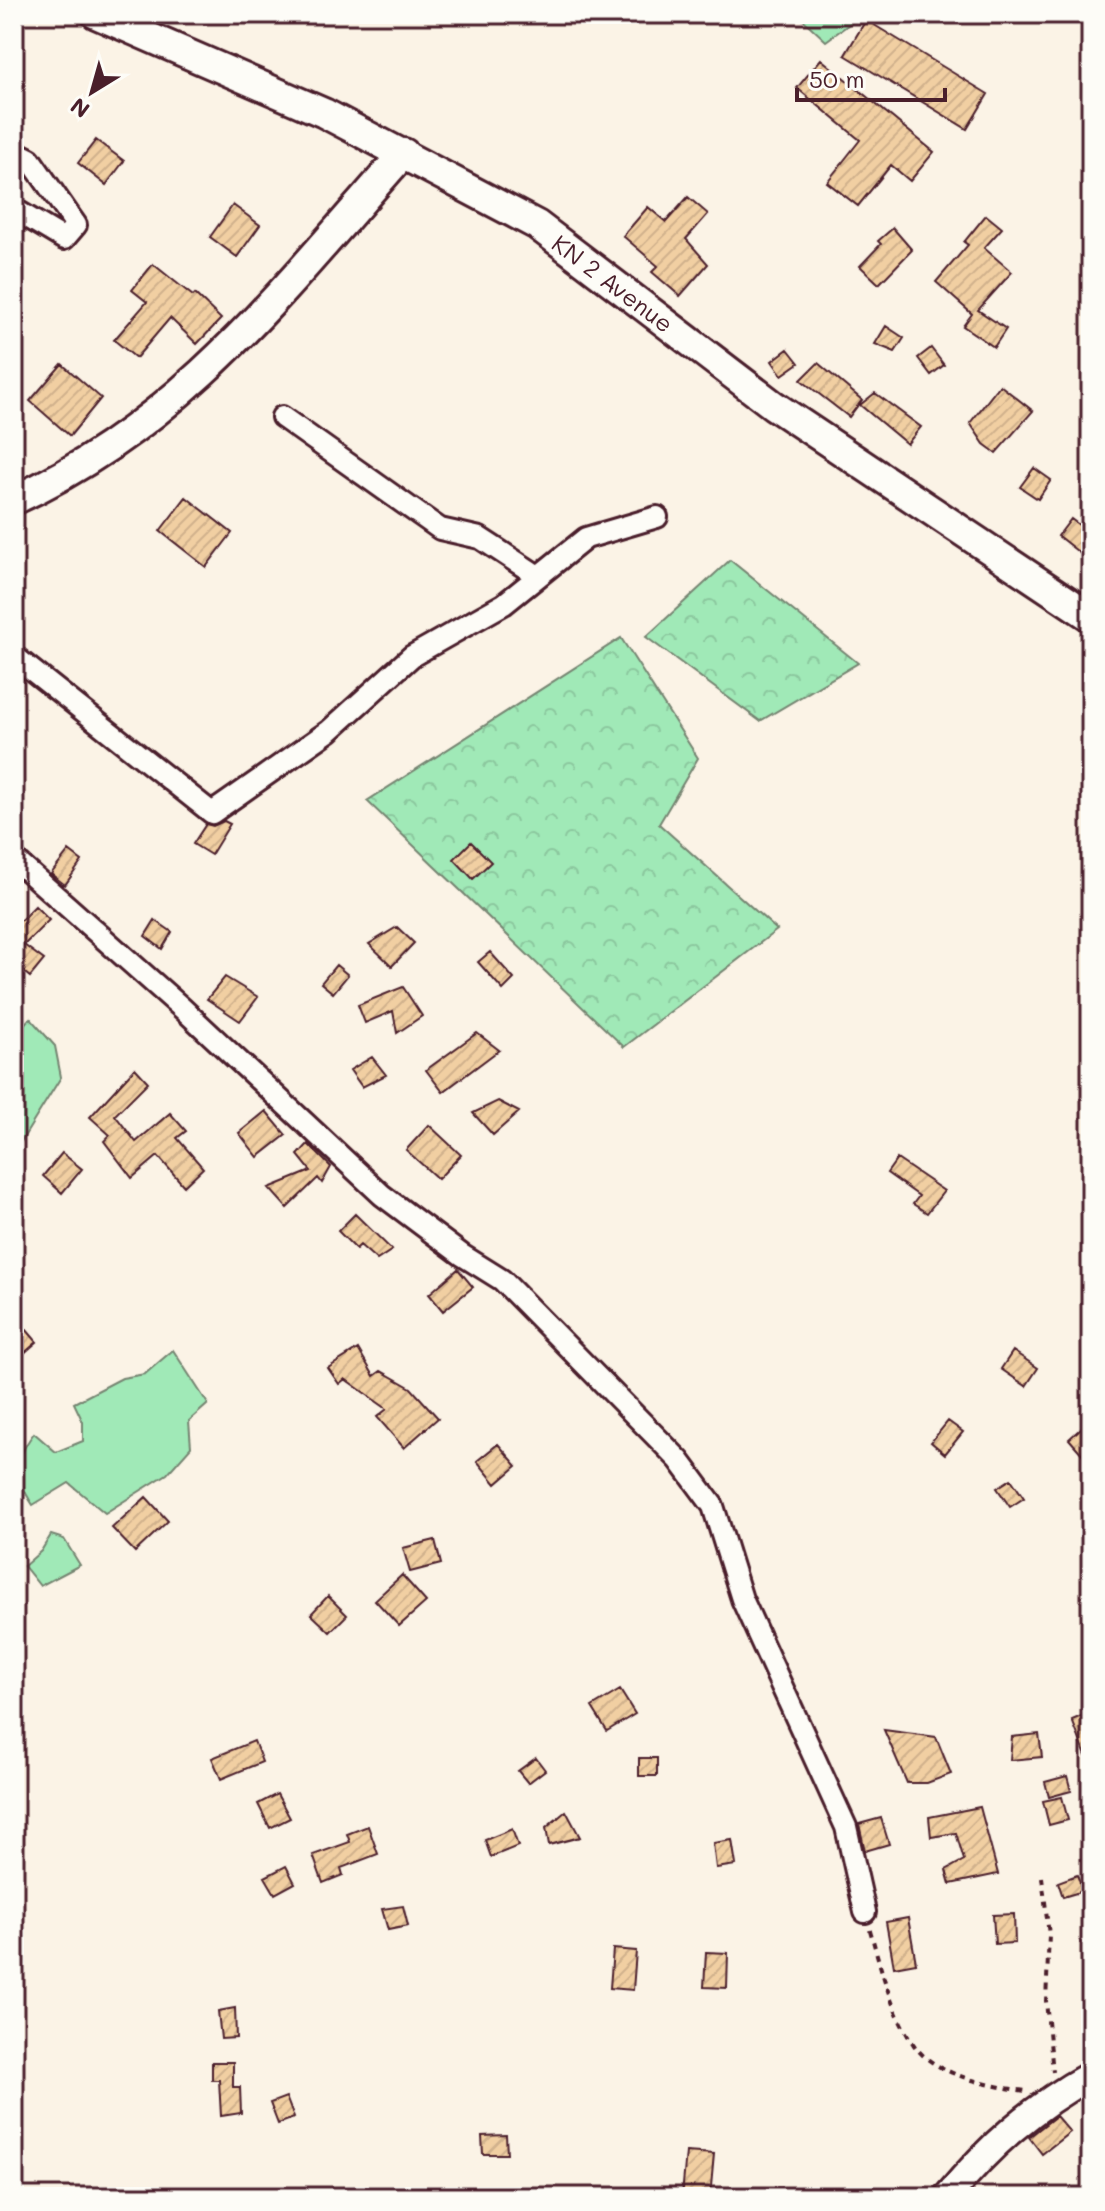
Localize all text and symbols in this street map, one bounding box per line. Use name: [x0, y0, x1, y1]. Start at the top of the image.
north arrow: [52, 52, 132, 132]
scale bar: [797, 52, 945, 102]
text: 50 m: [809, 63, 865, 94]
text: N: [64, 92, 95, 125]
street label: KN 2 Avenue: [546, 227, 680, 339]

